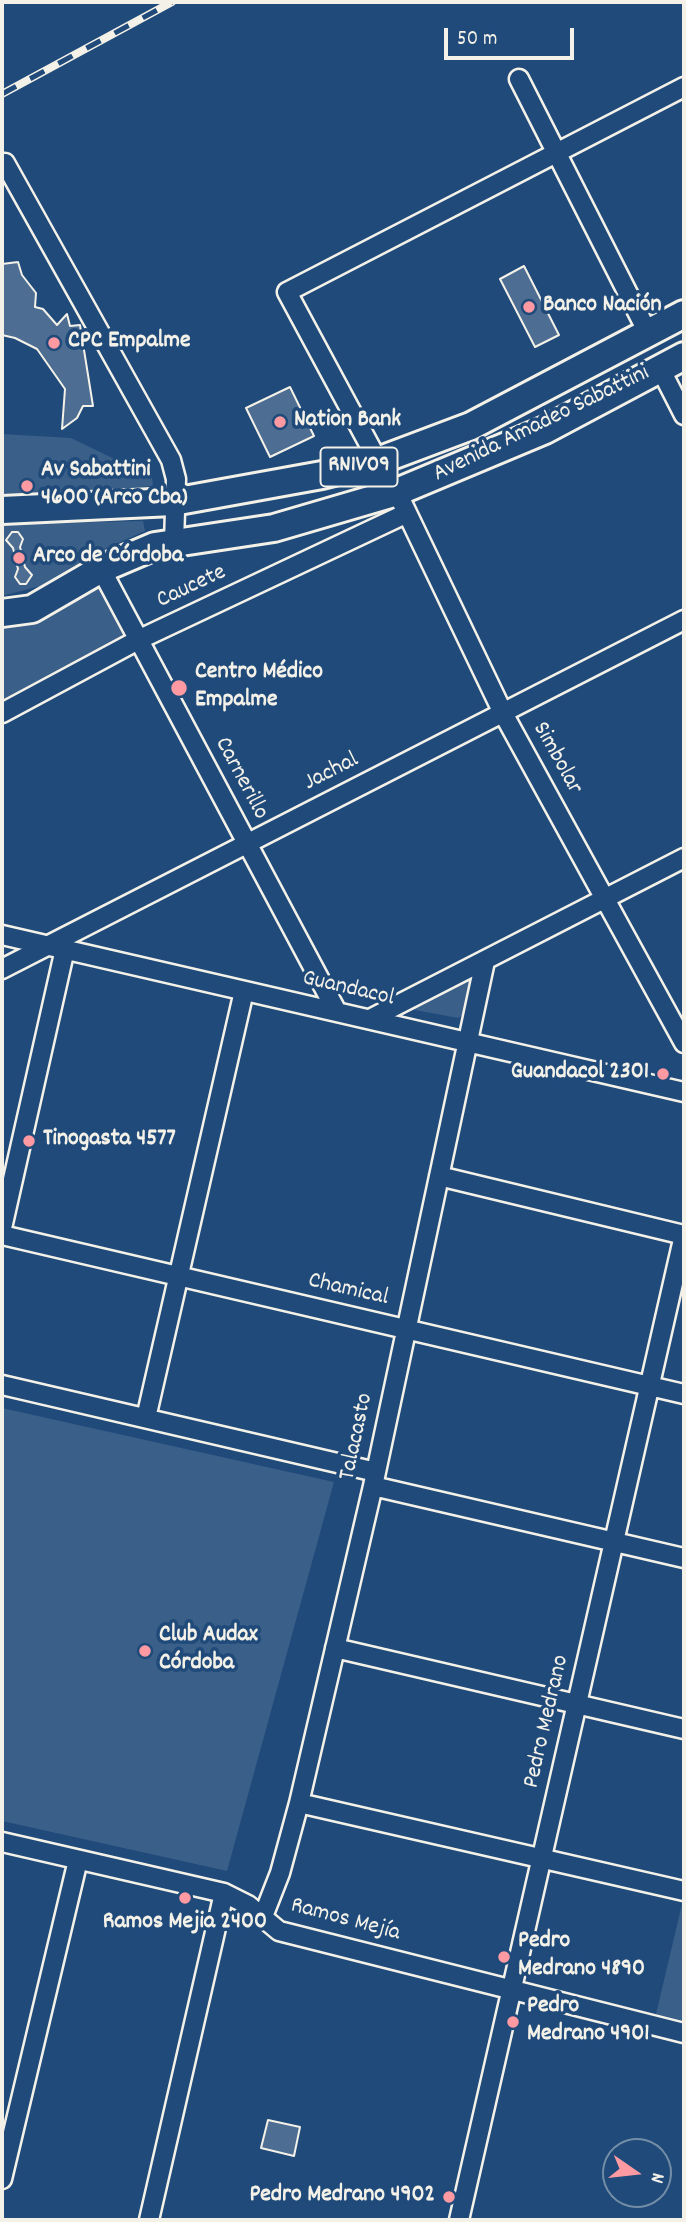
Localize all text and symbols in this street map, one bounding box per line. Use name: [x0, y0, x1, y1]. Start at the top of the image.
scale bar: [448, 14, 578, 58]
text: 50 m: [457, 25, 497, 55]
place label: Banco Nación: [543, 293, 661, 321]
marker: Banco Nación: [521, 299, 537, 315]
place label: CPC Empalme: [68, 329, 191, 357]
marker: CPC Empalme: [46, 335, 62, 351]
street label: Avenida Amadeo Sabattini: [429, 360, 655, 490]
place label: Nation Bank: [294, 408, 401, 436]
marker: Nation Bank: [272, 414, 288, 430]
road number: RN1V09: [320, 447, 398, 486]
place label: Av Sabattini 4600 (Arco Cba): [41, 458, 188, 514]
marker: Av Sabattini 4600 (Arco Cba): [19, 478, 35, 494]
place label: Arco de Córdoba: [33, 544, 183, 572]
marker: Arco de Córdoba: [11, 550, 27, 566]
street label: Caucete: [153, 560, 231, 616]
place label: Centro Médico Empalme: [195, 660, 323, 716]
marker: Centro Médico Empalme: [169, 678, 189, 698]
street label: Simbolar: [524, 718, 588, 800]
street label: Carnerillo: [206, 733, 274, 825]
street label: Jachal: [300, 747, 364, 799]
street label: Guandacol: [299, 965, 397, 1015]
place label: Guandacol 2301: [511, 1060, 649, 1088]
marker: Guandacol 2301: [655, 1066, 671, 1082]
place label: Tinogasta 4577: [43, 1127, 176, 1155]
marker: Tinogasta 4577: [21, 1133, 37, 1149]
street label: Chamical: [305, 1268, 391, 1314]
street label: Talacasto: [335, 1391, 381, 1483]
place label: Club Audax Córdoba: [159, 1623, 258, 1679]
marker: Club Audax Córdoba: [137, 1643, 153, 1659]
street label: Pedro Medrano: [519, 1653, 577, 1791]
marker: Ramos Mejia 2400: [177, 1890, 193, 1906]
street label: Ramos Mejía: [287, 1893, 403, 1949]
place label: Ramos Mejia 2400: [103, 1910, 267, 1938]
place label: Pedro Medrano 4890: [518, 1929, 645, 1985]
marker: Pedro Medrano 4890: [496, 1949, 512, 1965]
place label: Pedro Medrano 4901: [527, 1994, 650, 2050]
marker: Pedro Medrano 4901: [505, 2014, 521, 2030]
north arrow: [602, 2138, 672, 2208]
text: N: [642, 2170, 670, 2186]
place label: Pedro Medrano 4902: [249, 2183, 435, 2211]
marker: Pedro Medrano 4902: [441, 2189, 457, 2205]

